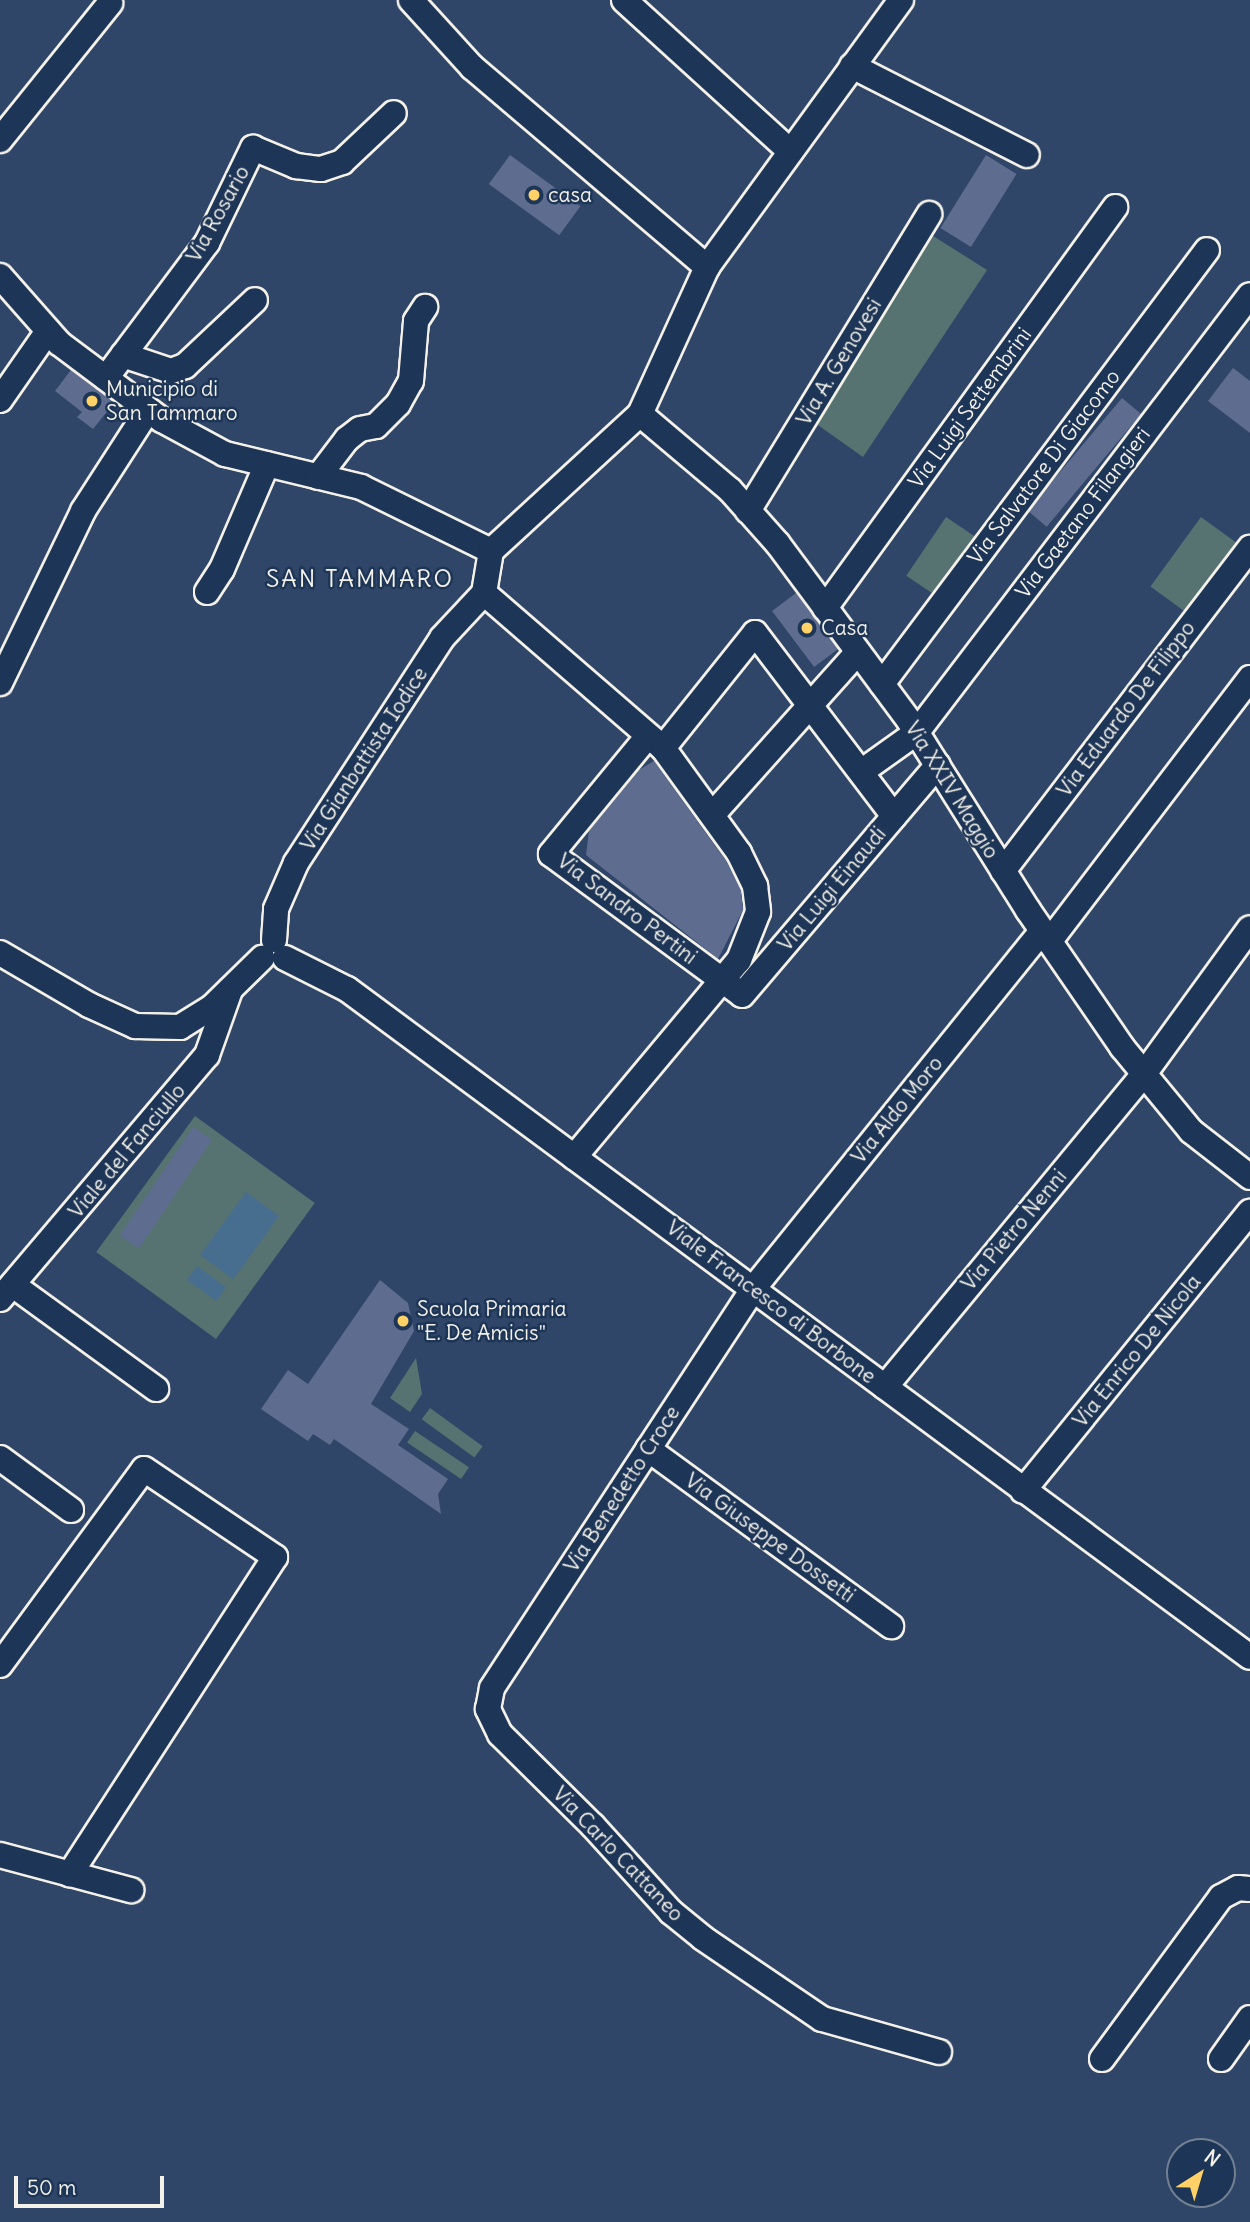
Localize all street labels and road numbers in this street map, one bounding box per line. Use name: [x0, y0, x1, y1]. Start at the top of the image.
street label: Via Rosario: [181, 161, 255, 267]
street label: Via A. Genovesi: [791, 294, 887, 430]
street label: Via Luigi Settembrini: [903, 323, 1037, 493]
street label: Via Salvatore Di Giacomo: [963, 365, 1125, 569]
street label: Via Gaetano Filangieri: [1010, 422, 1156, 604]
street label: Via Eduardo De Filippo: [1052, 616, 1200, 802]
street label: Via Gianbattista Iodice: [295, 662, 433, 856]
street label: Via XXIV Maggio: [900, 717, 1004, 863]
street label: Via Luigi Einaudi: [773, 822, 891, 956]
street label: Via Sandro Pertini: [552, 848, 702, 970]
street label: Via Aldo Moro: [846, 1051, 948, 1169]
street label: Viale del Fanciullo: [63, 1079, 191, 1223]
street label: Via Pietro Nenni: [956, 1164, 1072, 1296]
street label: Viale Francesco di Borbone: [661, 1215, 881, 1389]
street label: Via Enrico De Nicola: [1068, 1270, 1206, 1432]
street label: Via Benedetto Croce: [559, 1401, 685, 1577]
street label: Via Giuseppe Dossetti: [680, 1468, 860, 1608]
street label: Via Carlo Cattaneo: [547, 1781, 689, 1927]

